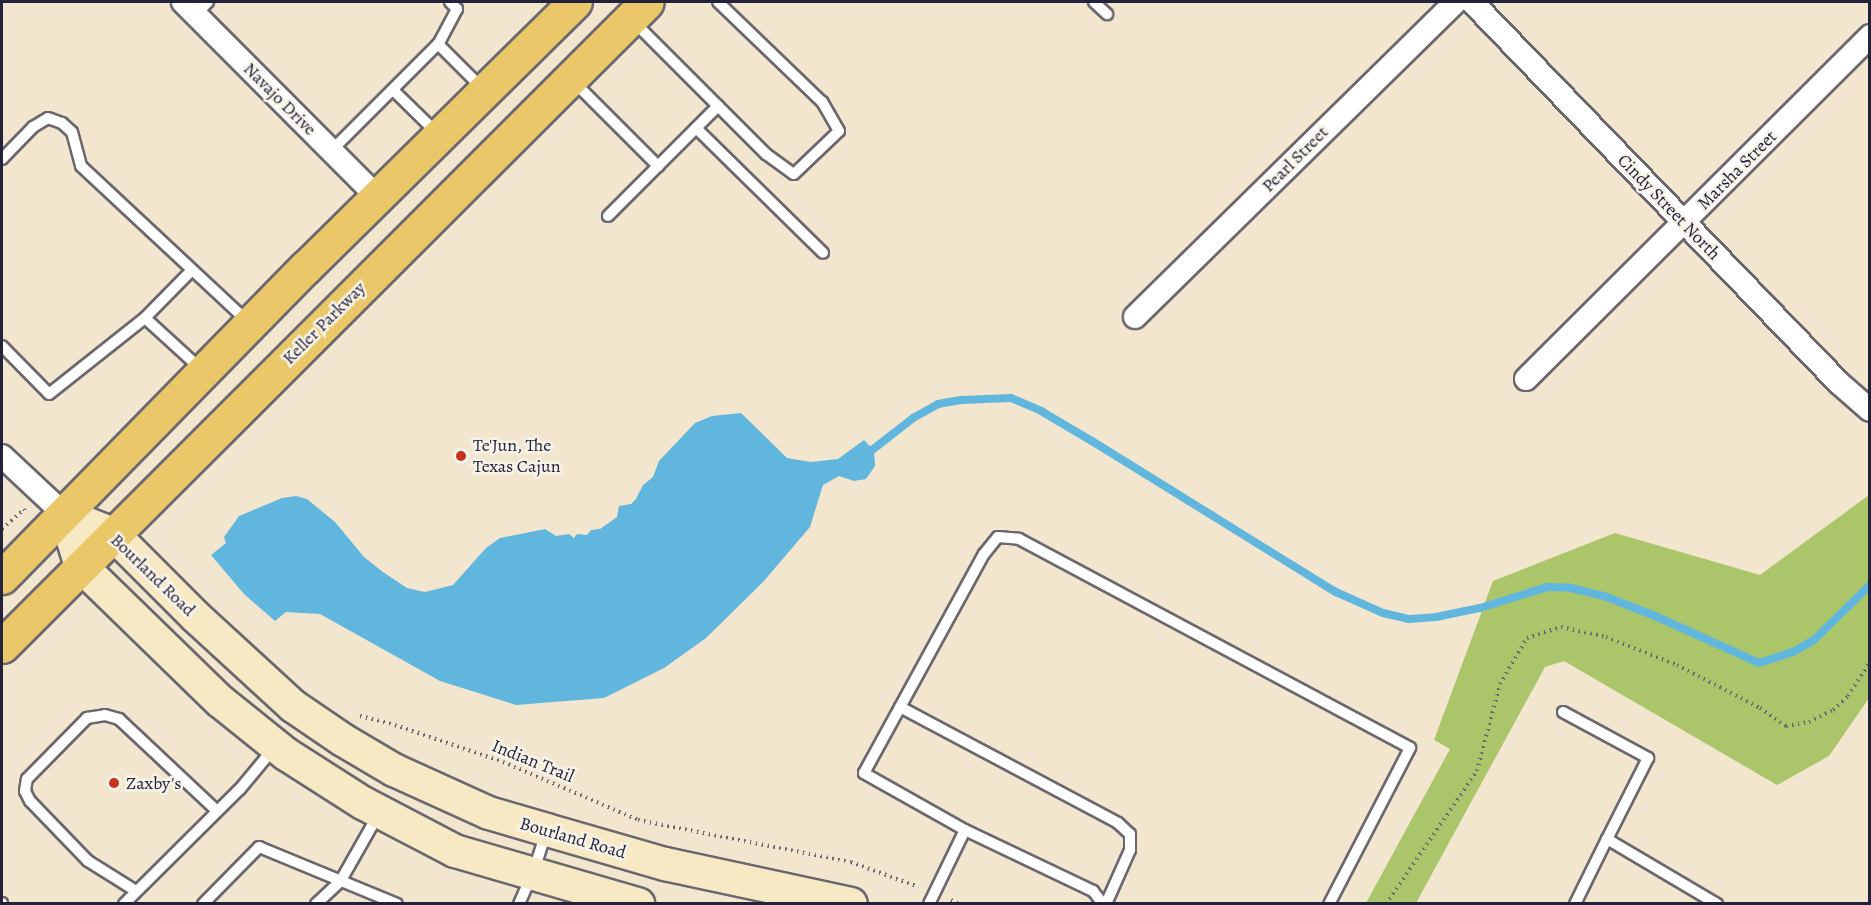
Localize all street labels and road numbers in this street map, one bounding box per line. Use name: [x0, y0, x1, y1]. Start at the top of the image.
street label: Navajo Drive: [239, 58, 321, 140]
street label: Pearl Street: [1257, 121, 1333, 197]
street label: Marsha Street: [1693, 126, 1781, 214]
street label: Cindy Street North: [1613, 150, 1725, 264]
street label: Keller Parkway: [278, 277, 370, 369]
street label: Bourland Road: [106, 529, 200, 621]
street label: Indian Trail: [489, 735, 577, 787]
street label: Bourland Road: [517, 813, 629, 863]

